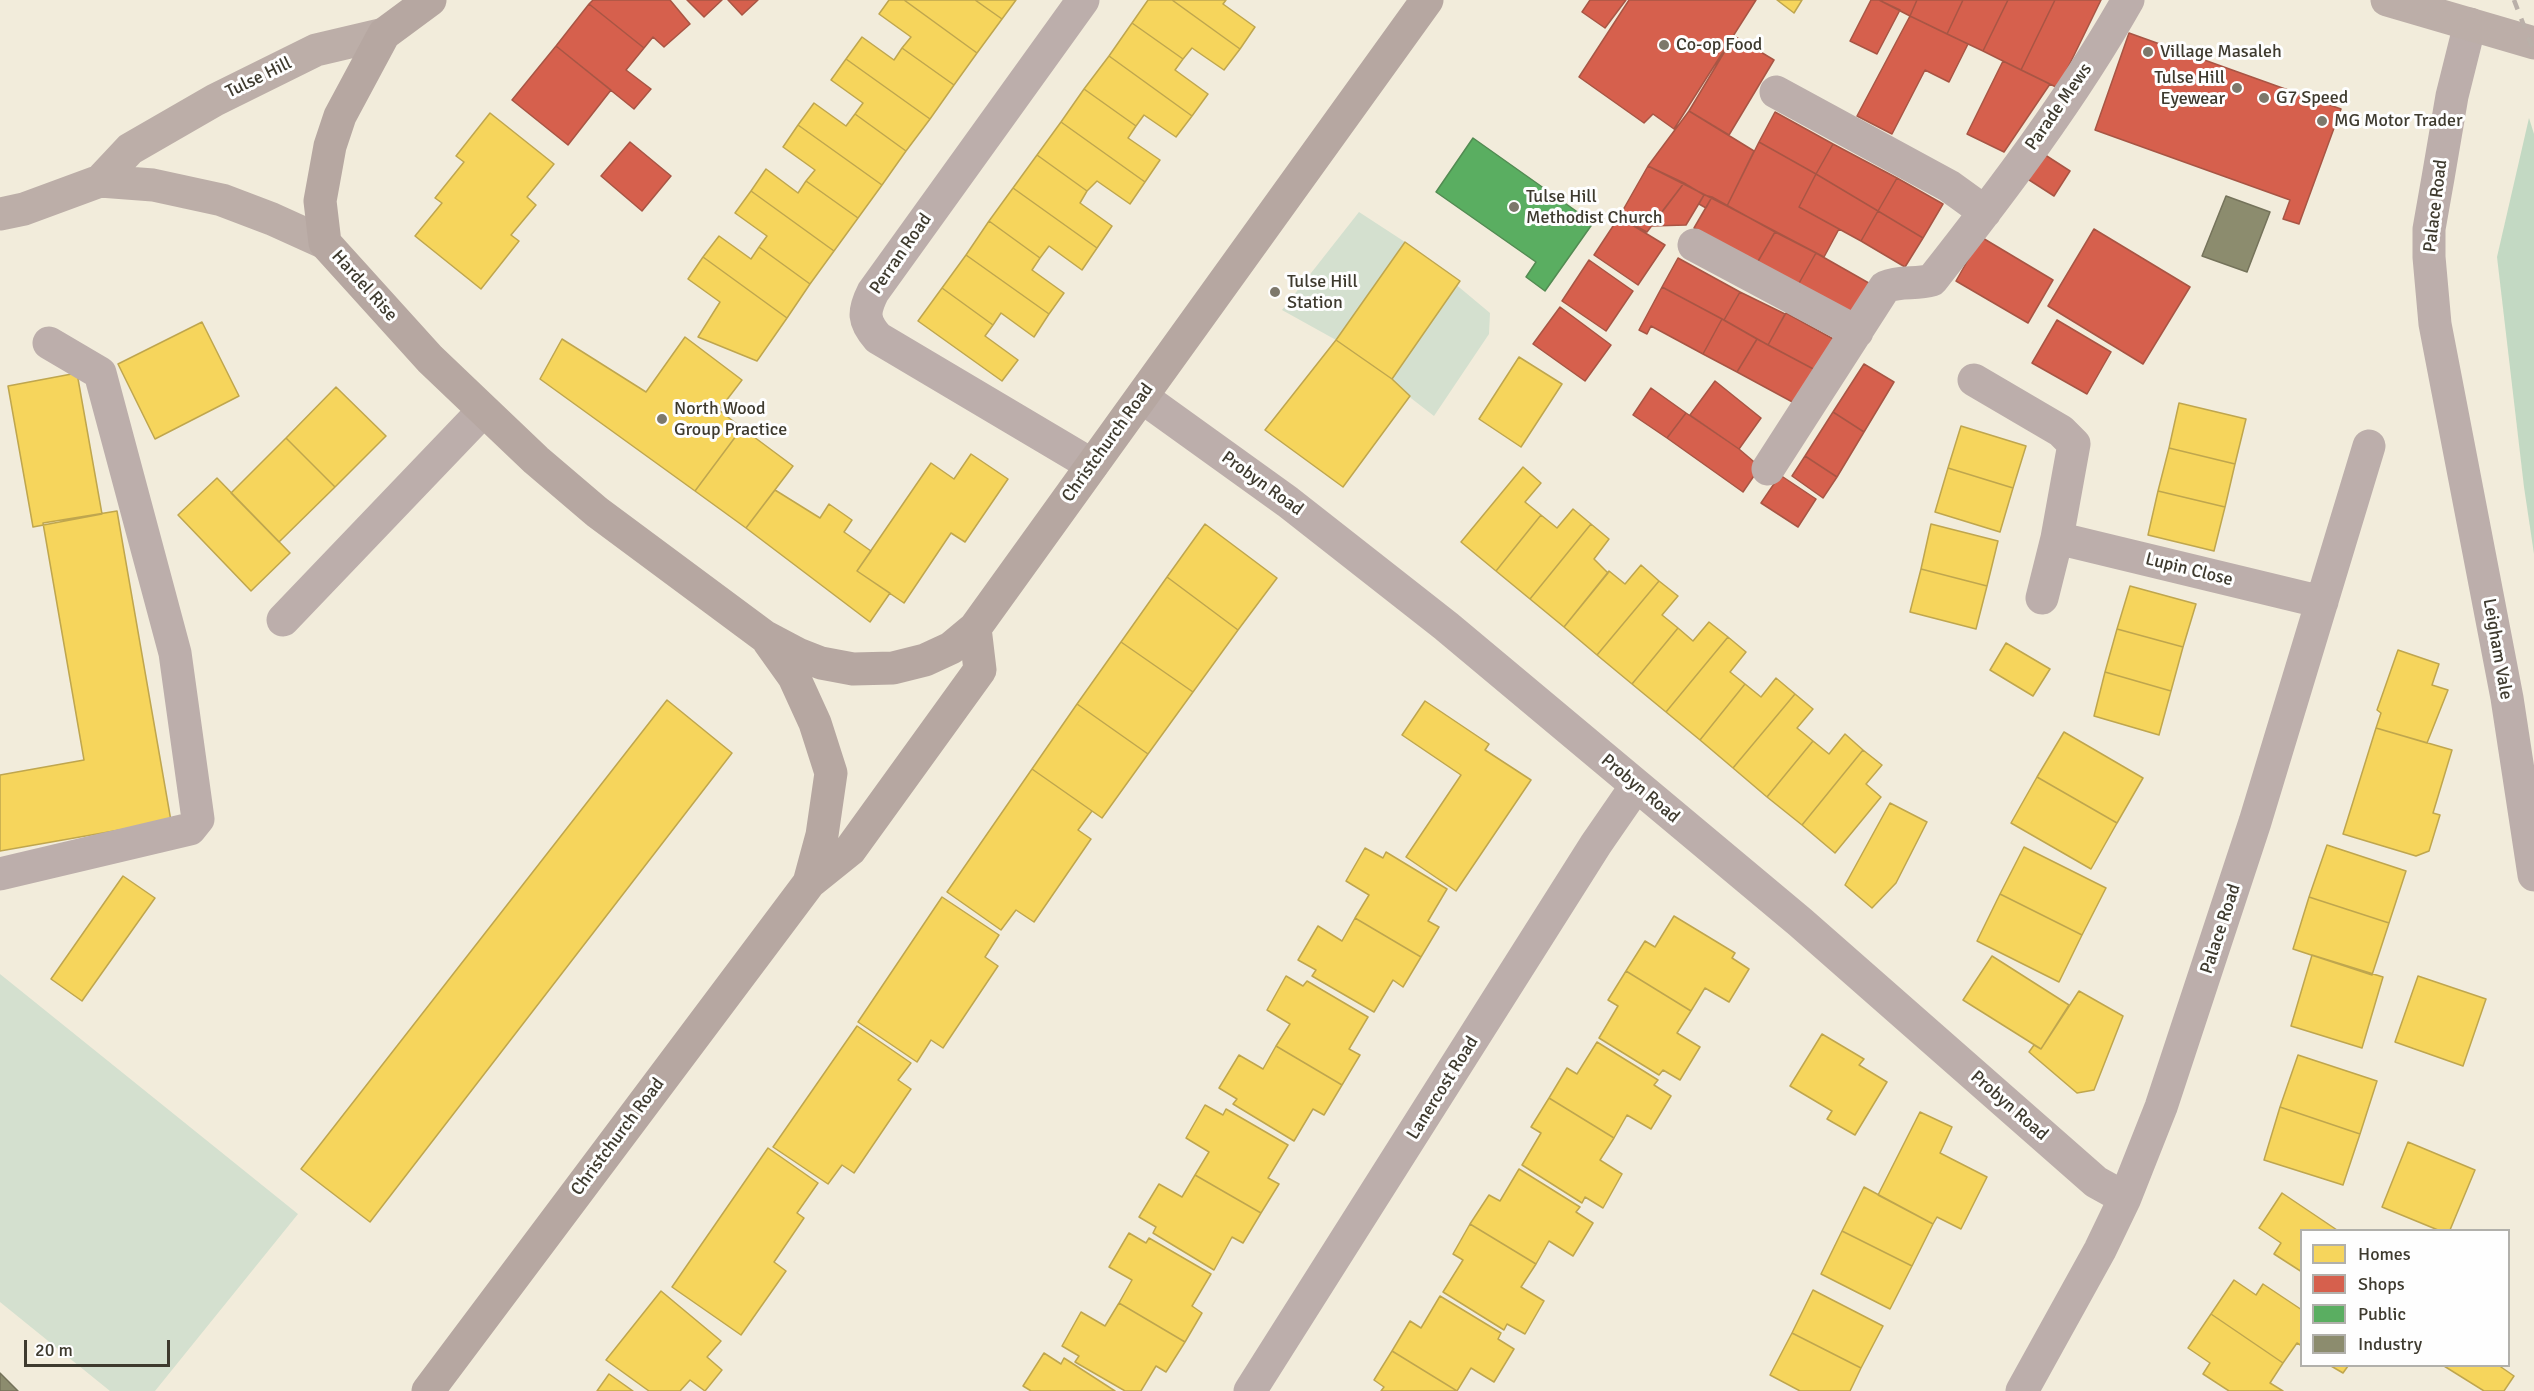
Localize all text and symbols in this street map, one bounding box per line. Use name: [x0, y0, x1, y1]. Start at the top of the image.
place label: Co-op Food: [1676, 34, 1762, 56]
marker: Co-op Food: [1657, 38, 1671, 52]
place label: Village Masaleh: [2160, 41, 2282, 63]
marker: Village Masaleh: [2141, 45, 2155, 59]
street label: Tulse Hill: [222, 53, 296, 103]
street label: Parade Mews: [2021, 59, 2097, 155]
place label: Tulse Hill Eyewear: [2154, 67, 2225, 110]
marker: Tulse Hill Eyewear: [2230, 81, 2244, 95]
place label: G7 Speed: [2276, 87, 2348, 109]
marker: G7 Speed: [2257, 91, 2271, 105]
place label: MG Motor Trader: [2334, 110, 2463, 132]
marker: MG Motor Trader: [2315, 114, 2329, 128]
street label: Palace Road: [2420, 158, 2452, 254]
place label: Tulse Hill Methodist Church: [1526, 186, 1663, 228]
marker: Tulse Hill Methodist Church: [1507, 200, 1521, 214]
street label: Perran Road: [865, 210, 937, 298]
street label: Hardel Rise: [327, 246, 401, 326]
place label: Tulse Hill Station: [1287, 271, 1358, 314]
marker: Tulse Hill Station: [1268, 285, 1282, 299]
street label: Christchurch Road: [1058, 379, 1158, 507]
place label: North Wood Group Practice: [674, 398, 787, 440]
marker: North Wood Group Practice: [655, 412, 669, 426]
street label: Probyn Road: [1217, 447, 1307, 521]
street label: Lupin Close: [2143, 549, 2235, 591]
street label: Leigham Vale: [2477, 597, 2517, 701]
street label: Probyn Road: [1596, 750, 1684, 828]
street label: Palace Road: [2196, 881, 2246, 977]
street label: Lanercost Road: [1403, 1032, 1483, 1144]
street label: Probyn Road: [1966, 1066, 2052, 1146]
street label: Christchurch Road: [567, 1074, 669, 1200]
legend: [2300, 1229, 2510, 1367]
text: Homes: [2358, 1243, 2411, 1265]
text: Shops: [2358, 1273, 2405, 1295]
text: Public: [2358, 1303, 2406, 1325]
scale bar: [27, 1328, 172, 1366]
text: Industry: [2358, 1333, 2422, 1355]
text: 20 m: [35, 1339, 73, 1361]

